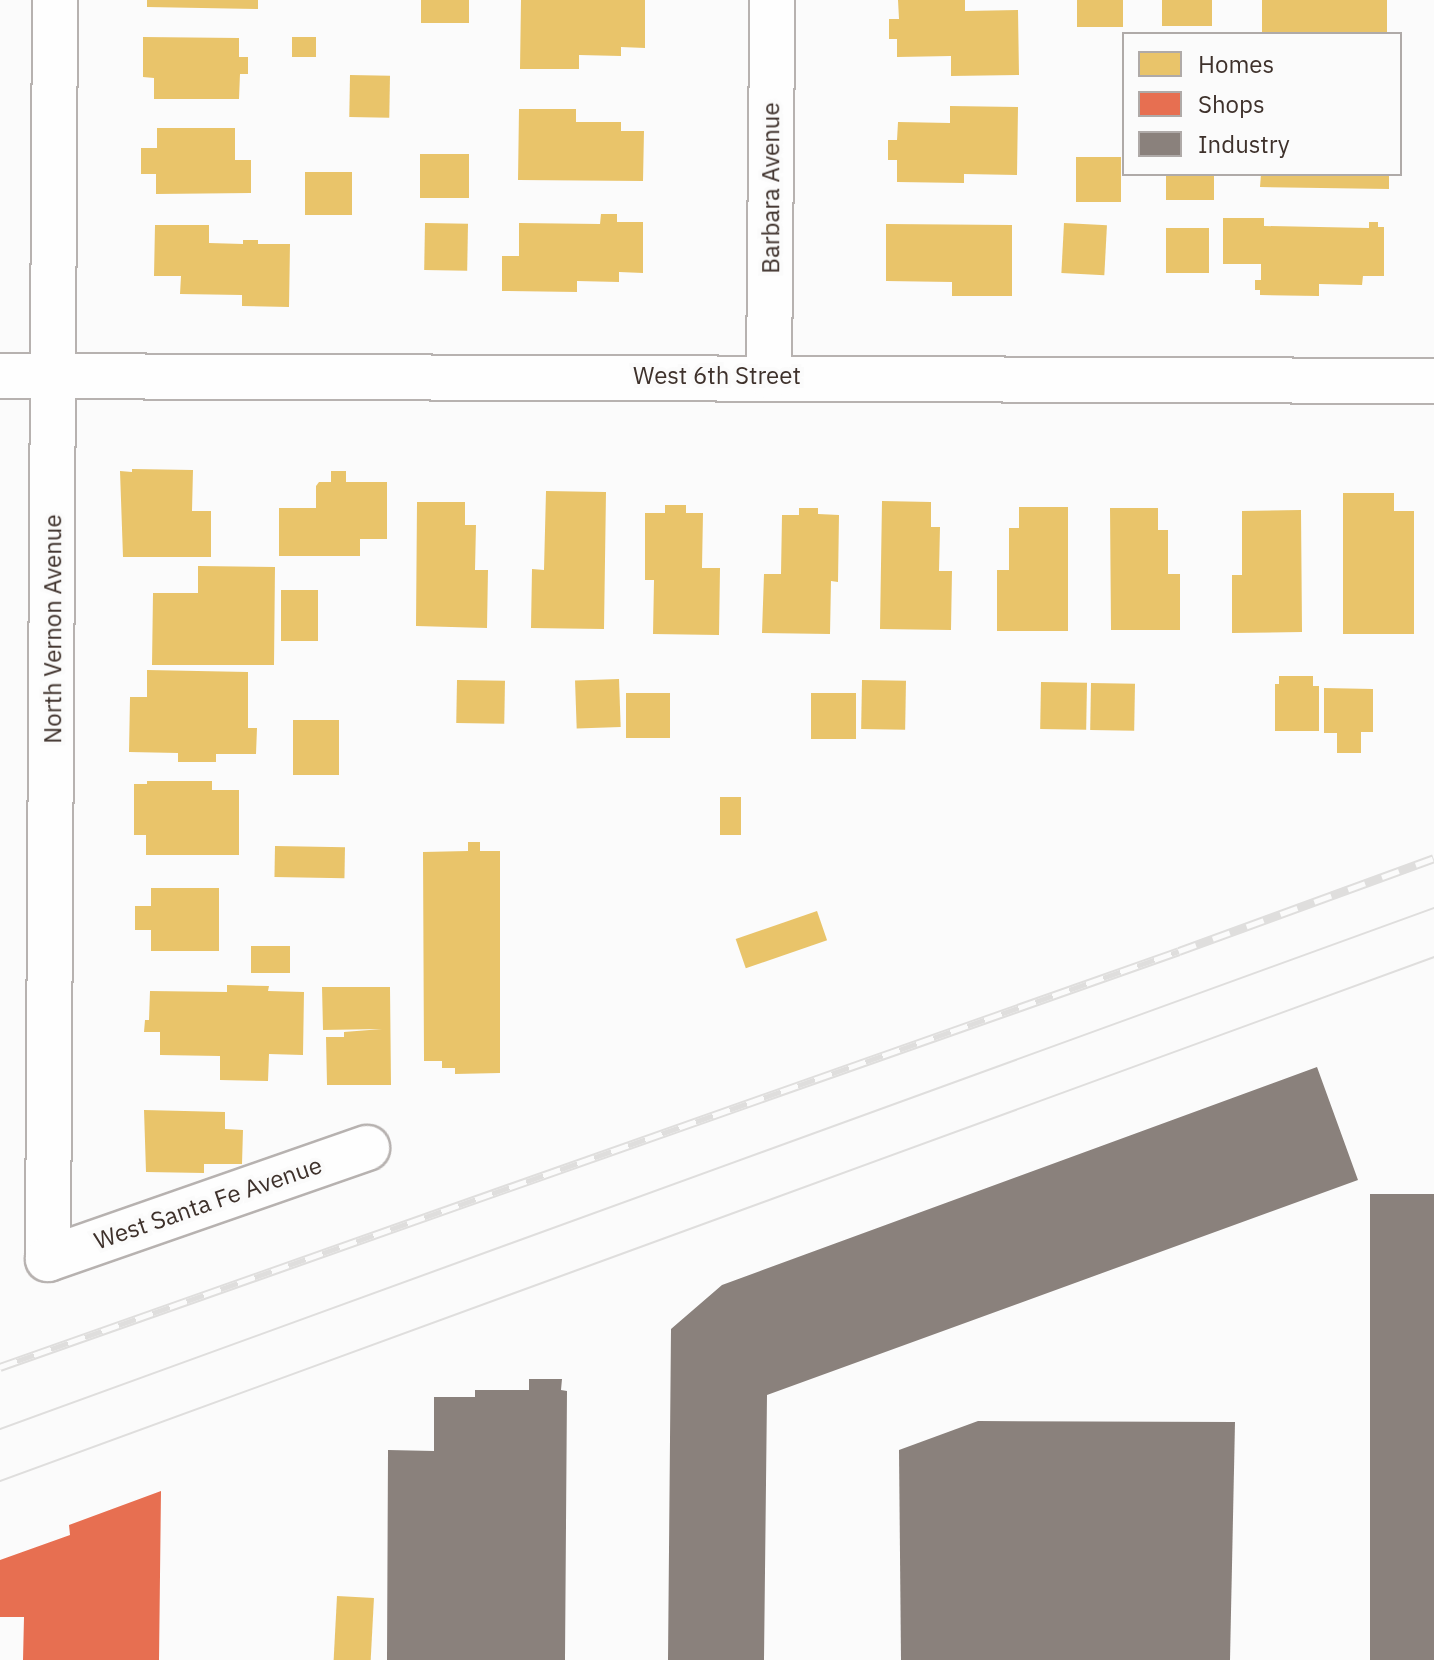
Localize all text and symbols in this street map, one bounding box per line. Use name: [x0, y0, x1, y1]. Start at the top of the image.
legend: [1122, 32, 1402, 176]
text: Homes: [1198, 48, 1274, 80]
text: Shops: [1198, 88, 1265, 120]
street label: Barbara Avenue: [757, 102, 785, 274]
text: Industry: [1198, 128, 1290, 160]
street label: West 6th Street: [633, 362, 801, 390]
street label: North Vernon Avenue: [39, 514, 67, 744]
street label: West Santa Fe Avenue: [90, 1150, 326, 1256]

